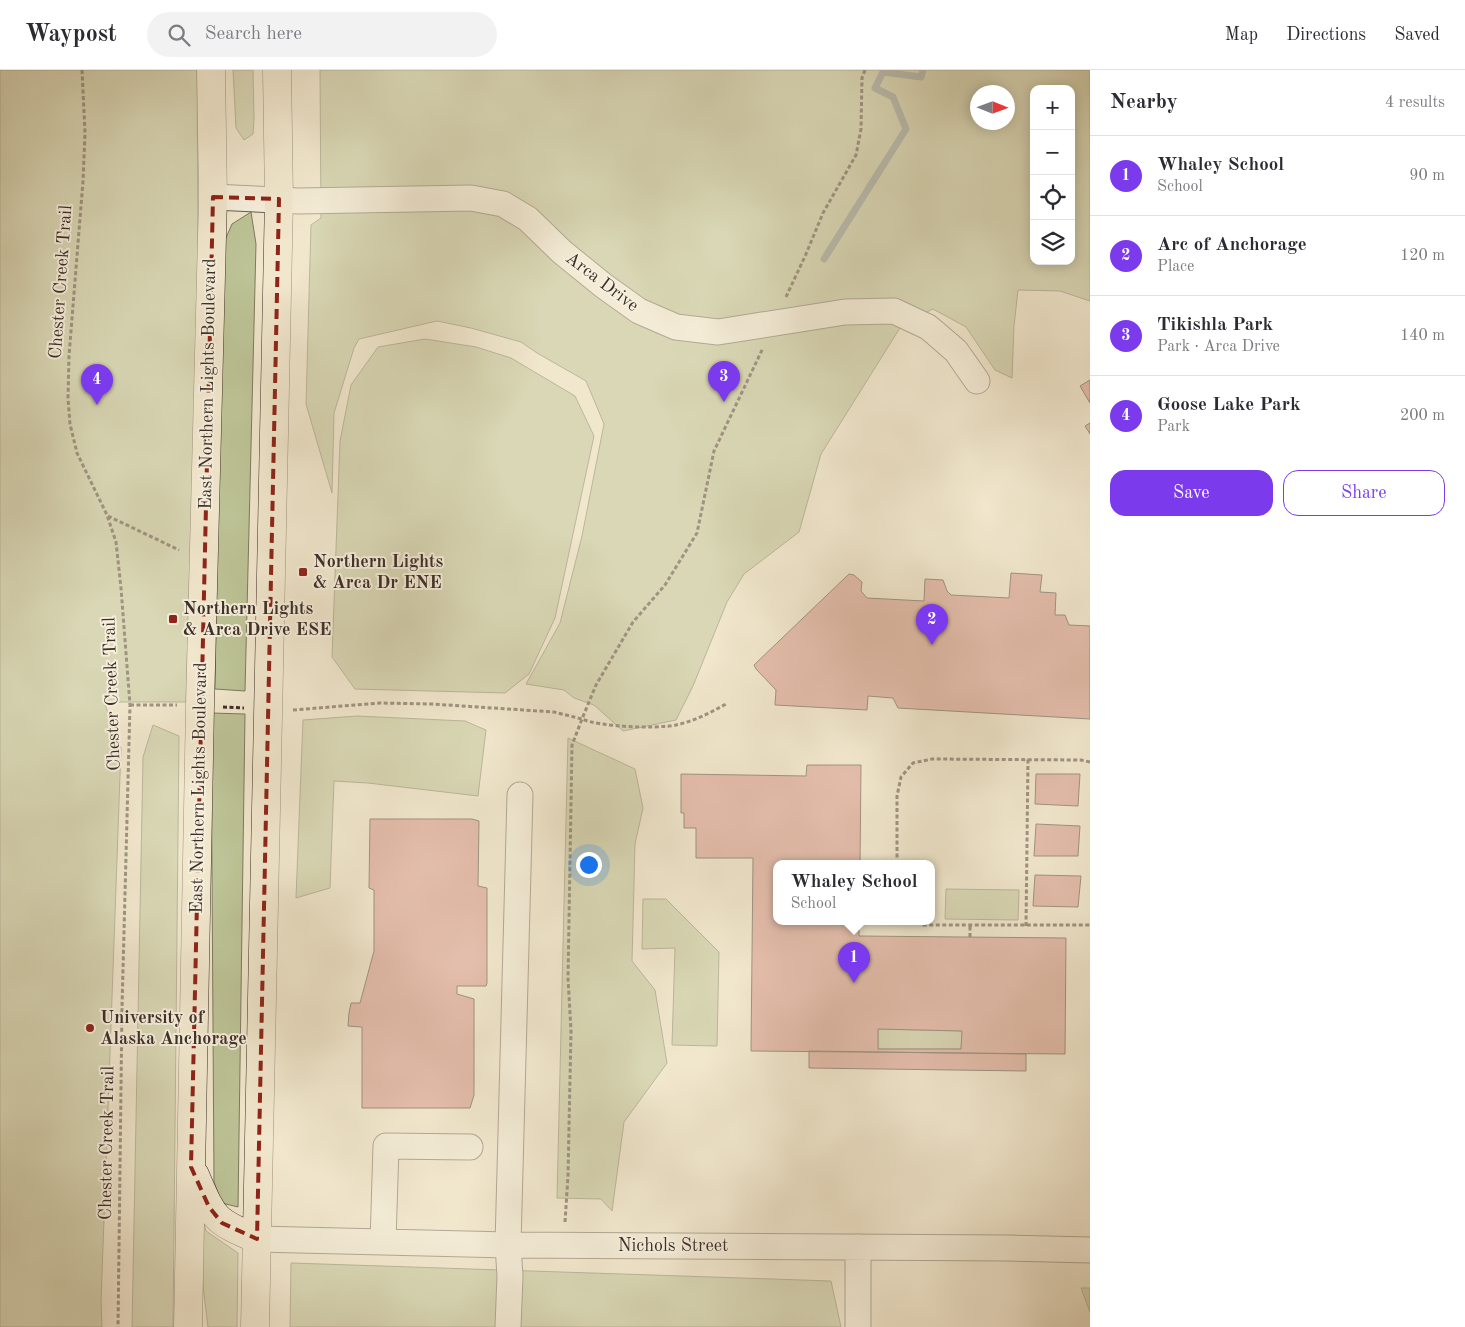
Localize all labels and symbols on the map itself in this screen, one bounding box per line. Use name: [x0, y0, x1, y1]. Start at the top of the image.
north arrow: [970, 85, 1015, 130]
street label: Chester Creek Trail: [47, 204, 75, 360]
street label: Arca Drive: [562, 249, 642, 315]
street label: East Northern Lights Boulevard: [197, 258, 219, 510]
pin: 3: [708, 361, 740, 402]
pin: 4: [81, 364, 113, 405]
place label: Northern Lights & Arca Dr ENE: [313, 553, 444, 592]
marker: Northern Lights & Arca Dr ENE: [297, 566, 309, 578]
place label: Northern Lights & Arca Drive ESE: [183, 600, 332, 639]
pin: 2: [916, 604, 948, 645]
marker: Northern Lights & Arca Drive ESE: [167, 613, 179, 625]
street label: Chester Creek Trail: [100, 616, 124, 771]
street label: East Northern Lights Boulevard: [188, 662, 210, 914]
your location: [576, 852, 602, 878]
pin: 1: [838, 942, 870, 983]
place label: University of Alaska Anchorage: [100, 1009, 247, 1048]
marker: University of Alaska Anchorage: [84, 1022, 96, 1034]
street label: Chester Creek Trail: [97, 1066, 117, 1220]
street label: Nichols Street: [618, 1237, 728, 1255]

